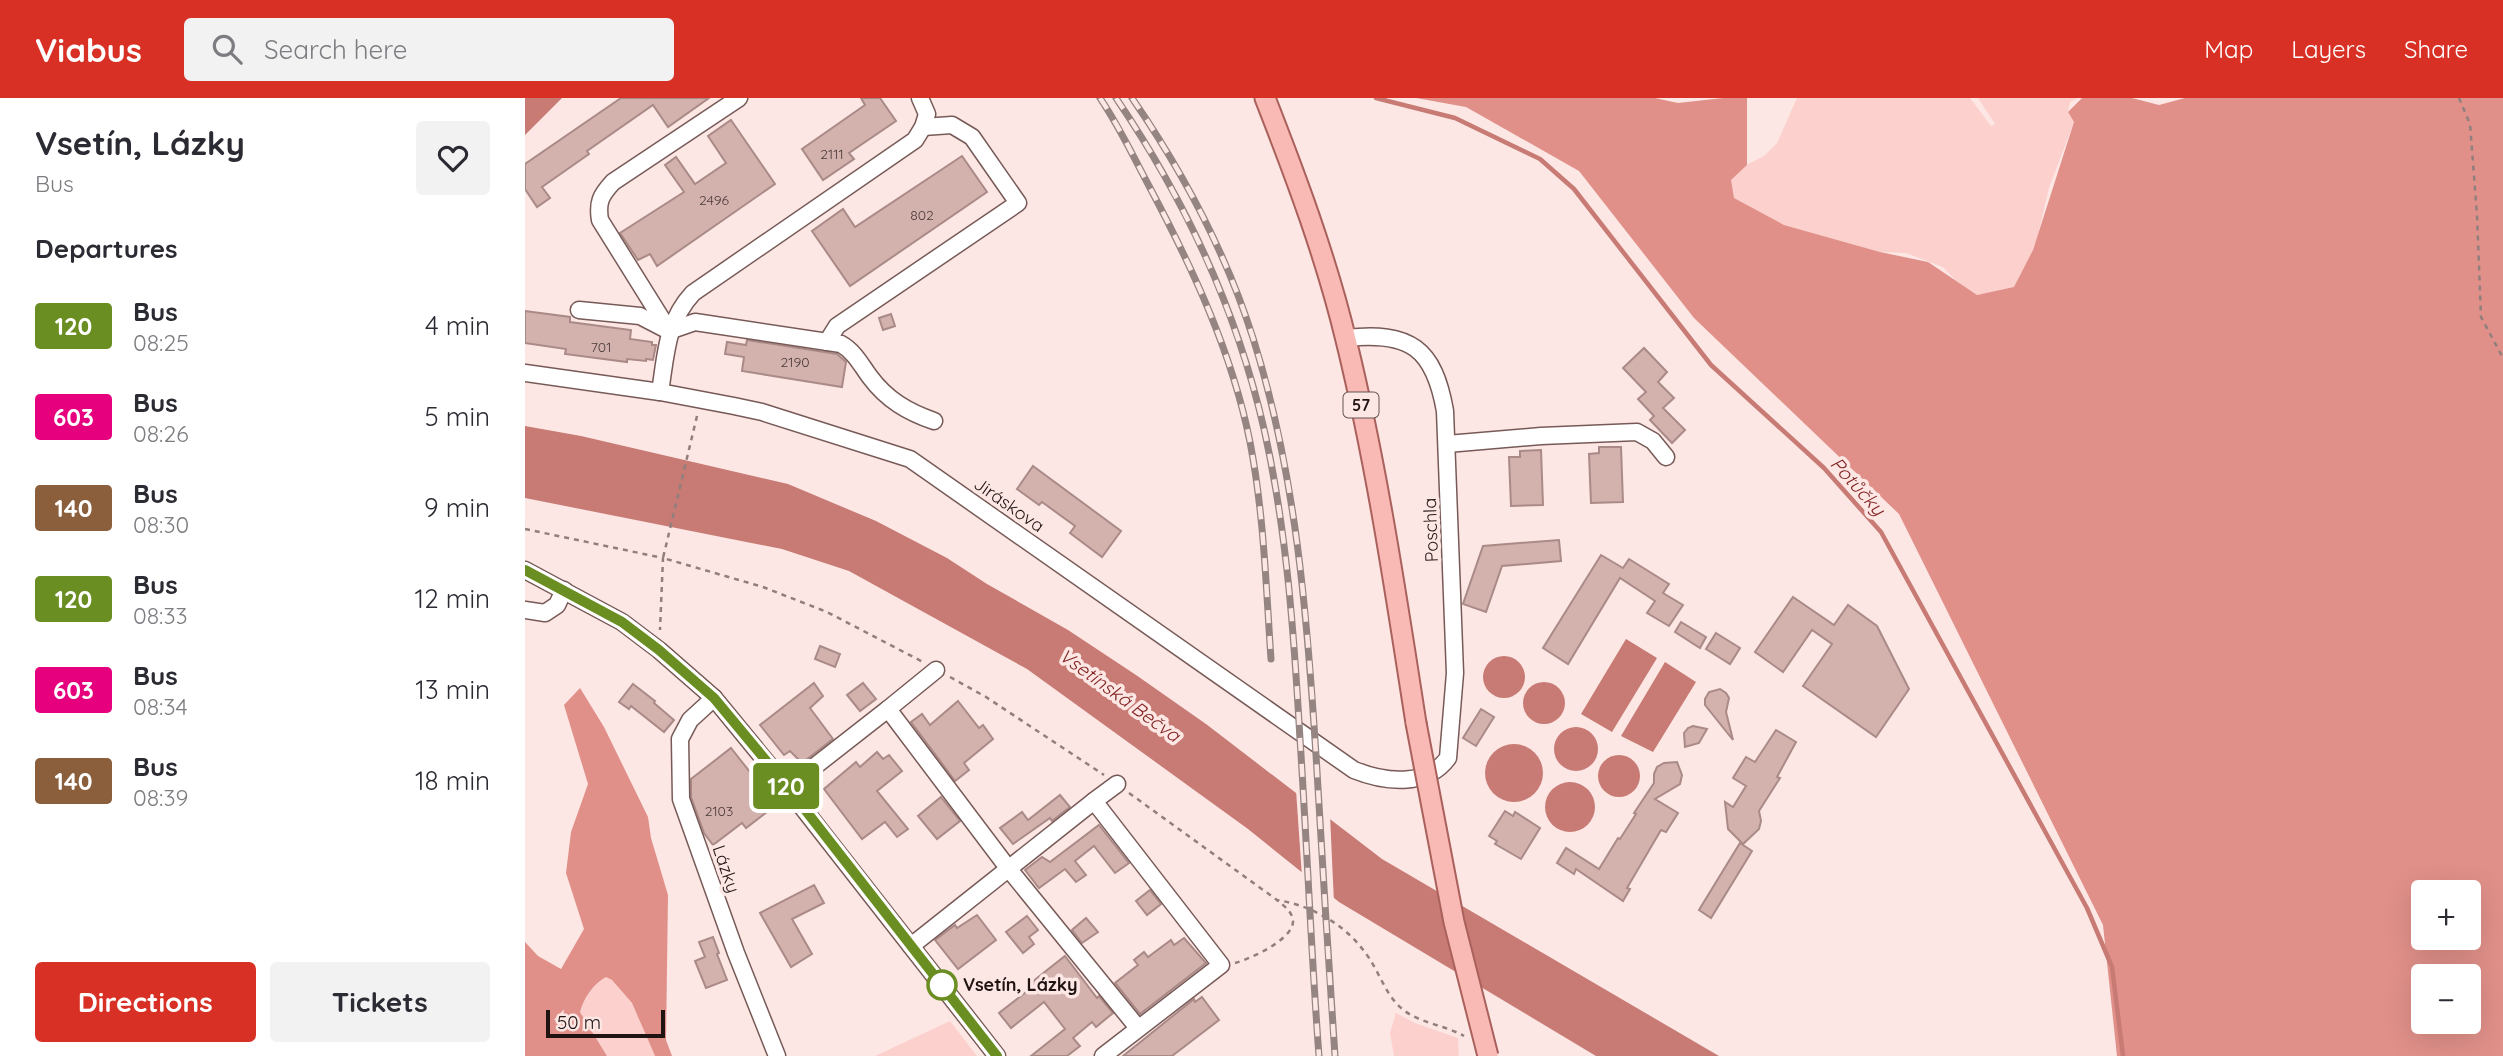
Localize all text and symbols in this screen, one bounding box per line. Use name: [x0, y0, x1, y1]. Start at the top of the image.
search box: [184, 18, 674, 81]
text: Viabus: [35, 29, 142, 70]
icon: search: [208, 30, 246, 68]
text: Search here: [264, 33, 407, 66]
text: Map: [2204, 34, 2253, 64]
text: Layers: [2291, 34, 2366, 64]
text: Share: [2404, 34, 2468, 64]
button: heart: [416, 121, 490, 195]
text: Vsetín, Lázky: [35, 122, 245, 163]
house number: 2111: [820, 145, 844, 163]
text: Bus: [35, 169, 74, 198]
house number: 2496: [699, 191, 729, 209]
house number: 802: [910, 206, 934, 224]
text: Departures: [35, 232, 178, 265]
text: Bus: [133, 295, 178, 328]
text: 4 min: [425, 309, 490, 342]
text: 120: [55, 311, 92, 341]
text: 08:25: [133, 328, 189, 357]
house number: 701: [591, 338, 611, 356]
house number: 2190: [780, 353, 810, 371]
text: Bus: [133, 386, 178, 419]
road number: 57: [1343, 392, 1379, 418]
text: 5 min: [424, 400, 490, 433]
text: 603: [53, 402, 94, 432]
text: 08:26: [133, 419, 189, 448]
water label: Potůčky: [1825, 452, 1891, 521]
street label: Jiráskova: [970, 472, 1049, 537]
text: Bus: [133, 477, 178, 510]
text: 9 min: [424, 491, 490, 524]
text: 140: [54, 493, 93, 523]
street label: Poschla: [1418, 497, 1443, 563]
text: 08:30: [133, 510, 189, 539]
text: Bus: [133, 568, 178, 601]
text: 12 min: [415, 582, 490, 615]
text: 120: [55, 584, 92, 614]
text: 08:33: [133, 601, 188, 630]
water label: Vsetínská Bečva: [1055, 643, 1186, 748]
text: Bus: [133, 659, 178, 692]
text: 13 min: [415, 673, 490, 706]
text: 603: [53, 675, 94, 705]
text: 08:34: [133, 692, 188, 721]
text: Bus: [133, 750, 178, 783]
line badge: 120: [746, 763, 826, 809]
text: 18 min: [415, 764, 490, 797]
text: 140: [54, 766, 93, 796]
text: 120: [767, 771, 805, 801]
text: 08:39: [133, 783, 188, 812]
house number: 2103: [705, 802, 733, 820]
street label: Lázky: [708, 842, 745, 896]
map controls: [2411, 880, 2481, 1034]
button: +: [2411, 880, 2481, 950]
button: Directions: [35, 962, 256, 1042]
button: Tickets: [270, 962, 490, 1042]
button: −: [2411, 964, 2481, 1034]
marker: Vsetín, Lázky: [927, 970, 957, 1000]
place label: Vsetín, Lázky: [963, 973, 1078, 996]
scale bar: [546, 1007, 665, 1039]
text: 50 m: [557, 1010, 601, 1034]

